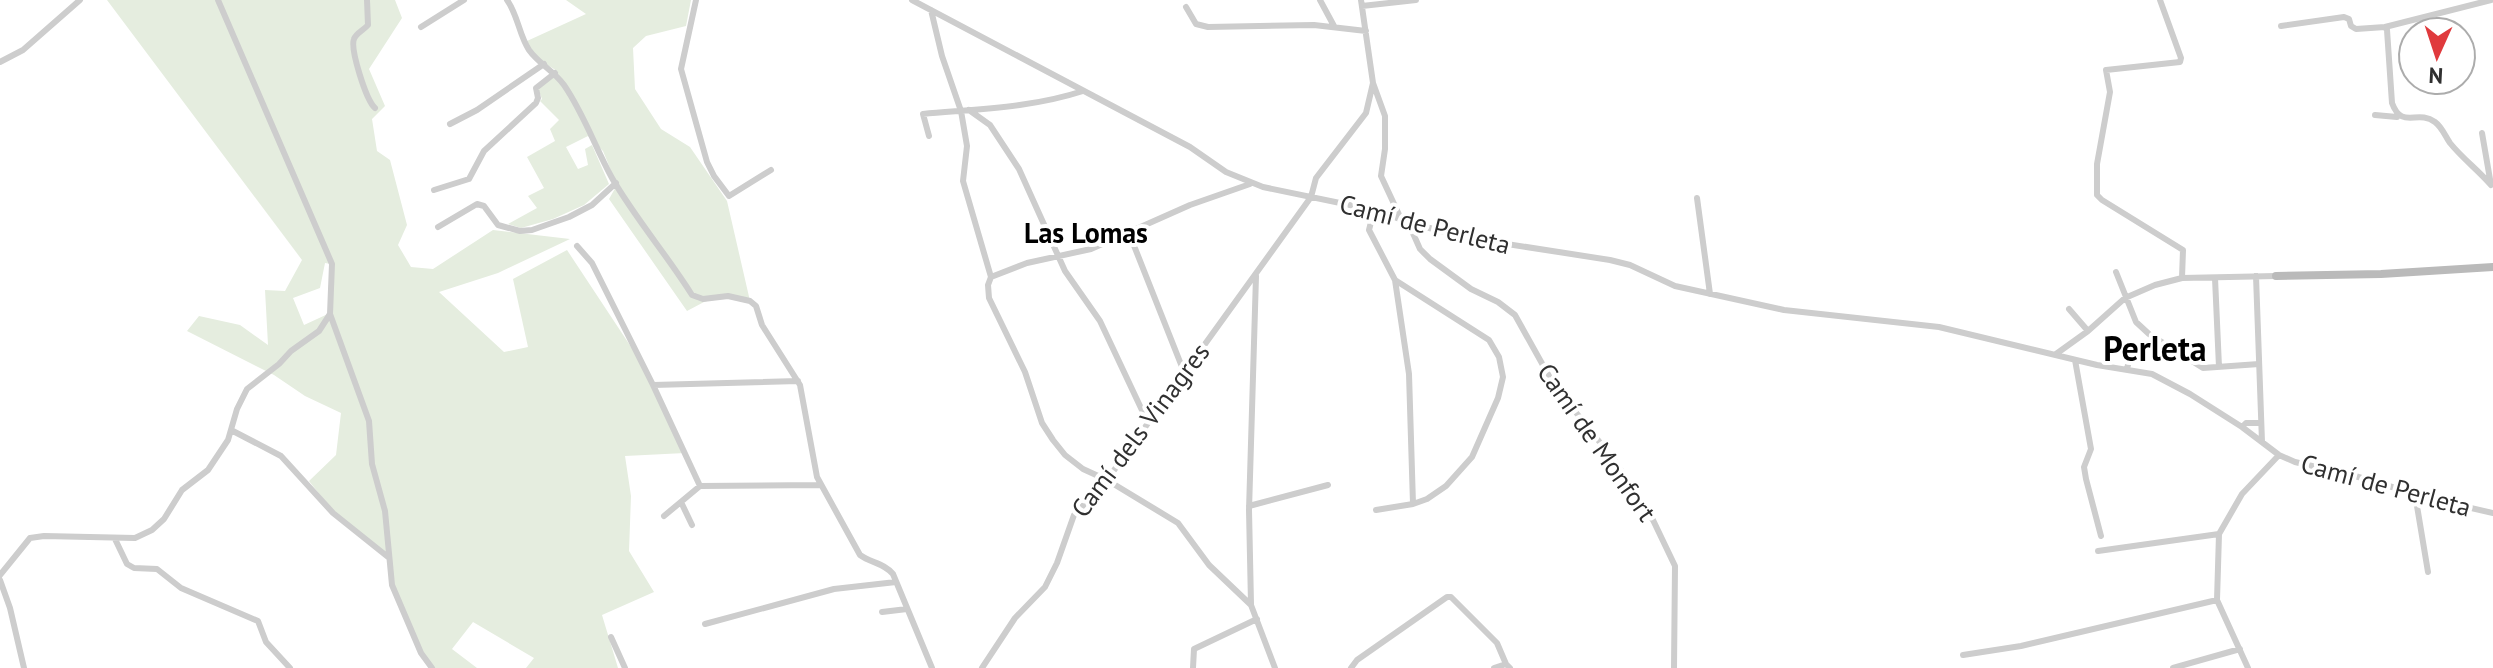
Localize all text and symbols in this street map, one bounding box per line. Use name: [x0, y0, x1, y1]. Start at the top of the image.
north arrow: [2397, 16, 2477, 96]
text: N: [2428, 62, 2444, 90]
street label: Camí de Perleta: [1336, 187, 1514, 261]
district label: Las Lomas: [1024, 214, 1148, 251]
district label: Perleta: [2103, 326, 2207, 370]
street label: Camí dels Vinagres: [1064, 336, 1216, 524]
street label: Camí de Monfort: [1530, 357, 1664, 528]
street label: Camí de Perleta: [2297, 446, 2475, 524]

